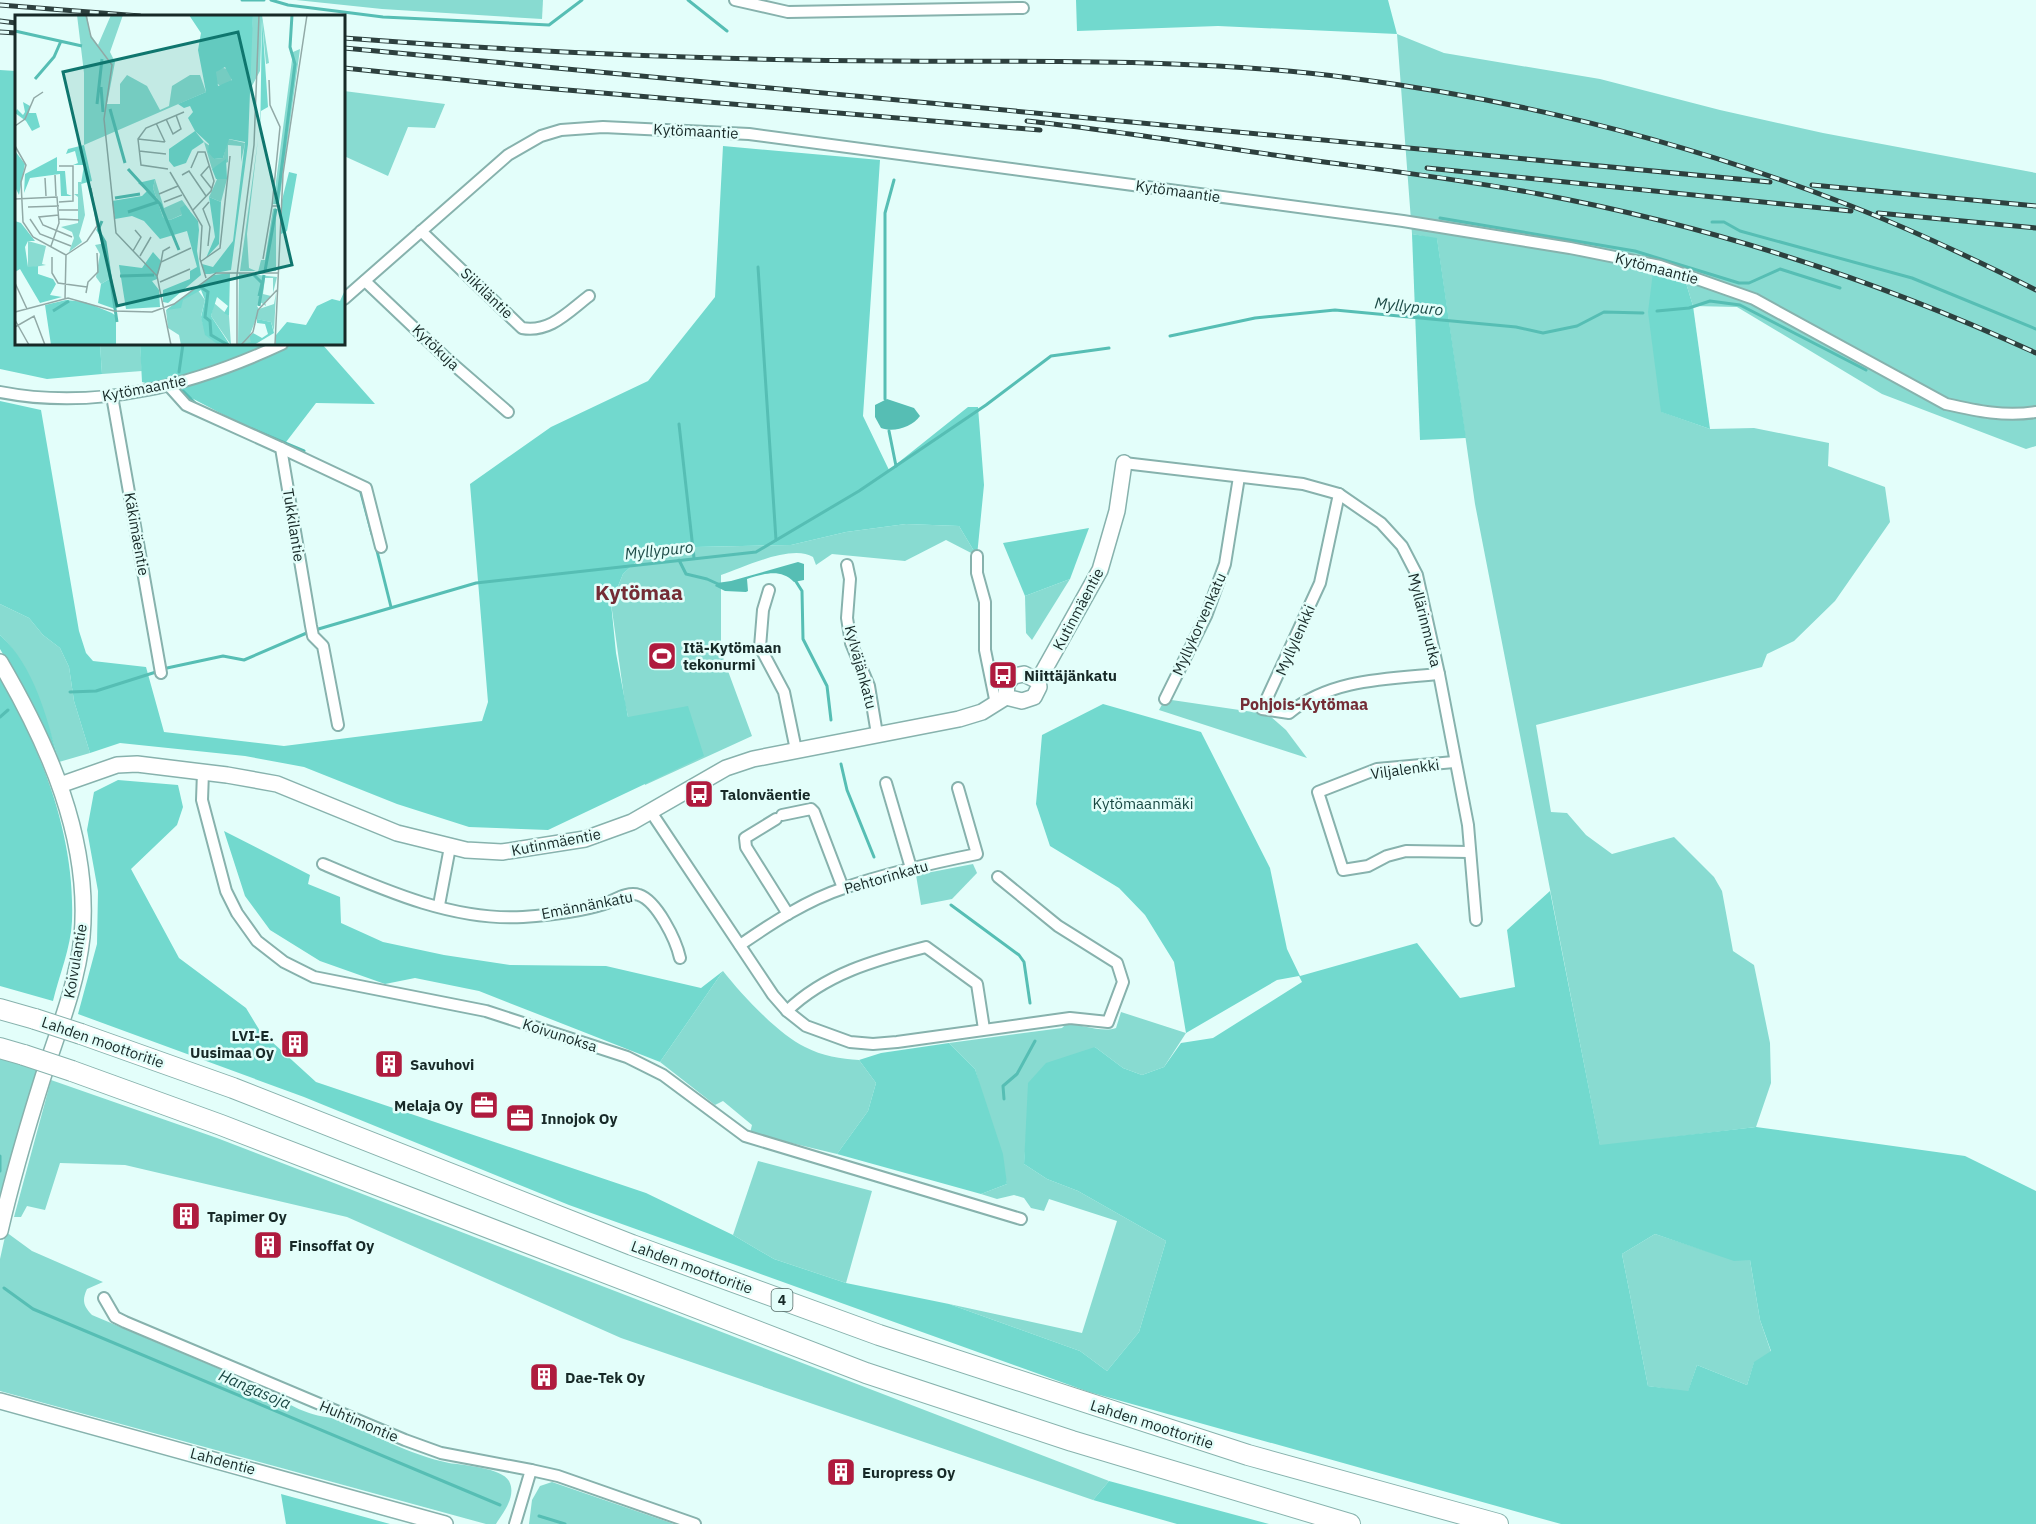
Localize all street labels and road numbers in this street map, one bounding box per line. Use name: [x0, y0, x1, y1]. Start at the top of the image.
street label: Kytömaantie: [653, 119, 739, 143]
street label: Kytömaantie: [1134, 176, 1222, 206]
street label: Kytömaantie: [1613, 248, 1701, 288]
street label: Siikiläntie: [457, 263, 517, 323]
street label: Kytökuja: [408, 320, 464, 374]
street label: Kytömaantie: [100, 371, 188, 405]
street label: Tukkilantie: [279, 487, 309, 563]
street label: Käkimäentie: [120, 491, 154, 577]
street label: Kutinmäentie: [1048, 565, 1108, 653]
street label: Myllykorvenkatu: [1168, 570, 1230, 678]
street label: Myllärinmutka: [1404, 571, 1446, 669]
street label: Myllylenkki: [1271, 602, 1319, 678]
street label: Kylväjänkatu: [841, 623, 881, 711]
street label: Viljalenkki: [1369, 755, 1441, 783]
street label: Kutinmäentie: [510, 824, 602, 860]
street label: Pehtorinkatu: [842, 856, 930, 898]
street label: Emännänkatu: [540, 887, 634, 923]
street label: Koivulantie: [59, 922, 91, 1000]
street label: Lahden moottoritie: [39, 1012, 167, 1072]
street label: Koivunoksa: [520, 1014, 600, 1056]
street label: Lahden moottoritie: [629, 1236, 755, 1298]
road number: 4: [772, 1289, 792, 1311]
street label: Lahden moottoritie: [1088, 1395, 1216, 1453]
street label: Huhtimontie: [317, 1396, 401, 1446]
street label: Lahdentie: [188, 1443, 258, 1479]

